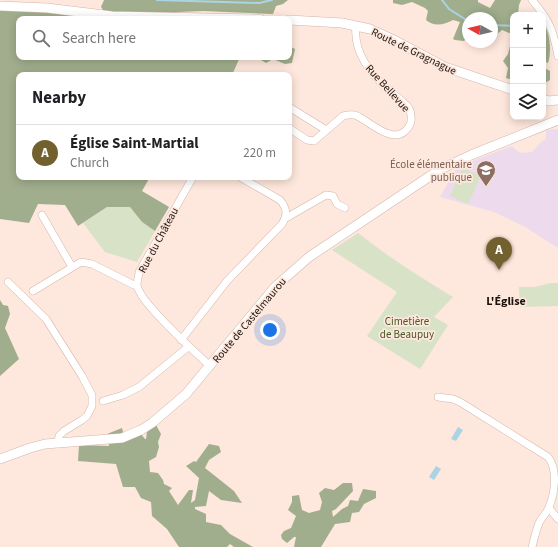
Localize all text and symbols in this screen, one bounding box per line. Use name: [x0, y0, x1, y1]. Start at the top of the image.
north arrow: [462, 12, 498, 48]
map controls: [510, 12, 546, 120]
button: +: [510, 12, 546, 48]
search box: [16, 16, 292, 60]
street label: Route de Gragnague: [369, 24, 459, 79]
icon: search: [30, 27, 52, 49]
text: Search here: [62, 28, 136, 49]
button: −: [510, 48, 546, 84]
street label: Rue Bellevue: [362, 61, 413, 116]
button: layers: [510, 84, 546, 120]
text: Nearby: [32, 86, 86, 110]
text: Église Saint-Martial: [70, 133, 199, 154]
text: A: [41, 144, 49, 162]
text: 220 m: [243, 144, 276, 162]
text: Church: [70, 154, 109, 172]
place label: École élémentaire publique: [390, 157, 473, 185]
school or university icon: École élémentaire publique: [475, 159, 497, 187]
street label: Rue du Château: [135, 205, 182, 276]
pin: A: [486, 237, 512, 270]
street label: Route de Castelmaurou: [209, 274, 290, 366]
district label: L'Église: [486, 293, 526, 310]
park label: Cimetière de Beaupuy: [380, 314, 434, 342]
your location: [260, 320, 280, 340]

